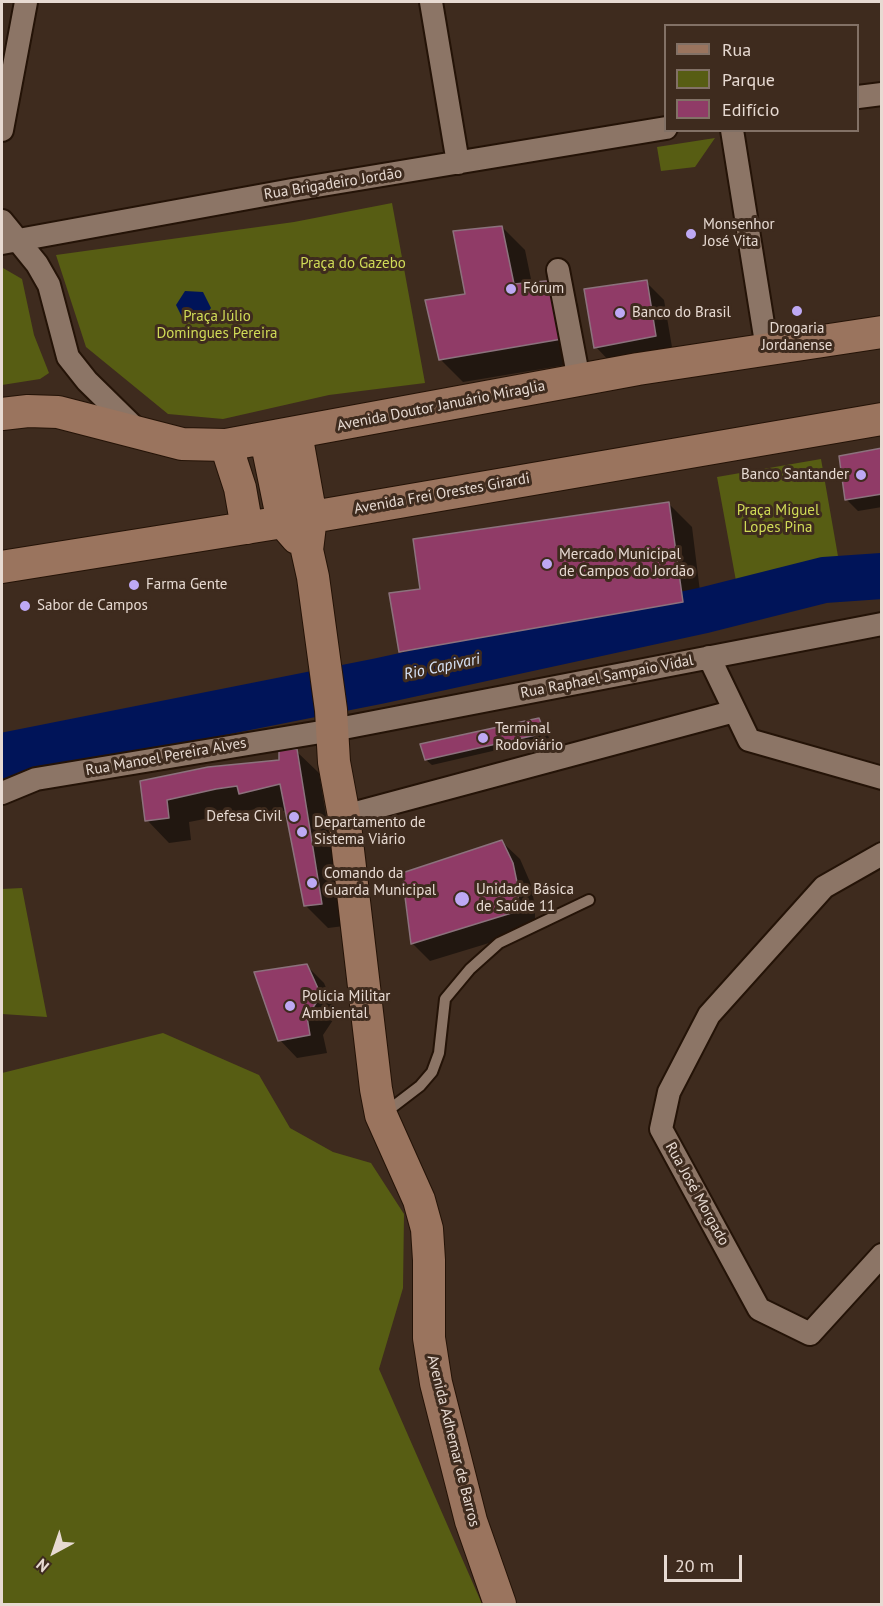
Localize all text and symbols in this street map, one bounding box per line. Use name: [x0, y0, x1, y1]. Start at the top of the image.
legend: [664, 24, 859, 132]
text: Rua: [722, 38, 751, 61]
text: Parque: [722, 68, 775, 91]
text: Edifício: [722, 98, 779, 121]
street label: Rua Brigadeiro Jordão: [263, 164, 403, 204]
place label: Monsenhor José Vita: [703, 216, 775, 251]
marker: Monsenhor José Vita: [684, 227, 698, 241]
park label: Praça do Gazebo: [300, 255, 406, 273]
place label: Fórum: [523, 280, 564, 298]
marker: Fórum: [504, 282, 518, 296]
place label: Banco do Brasil: [632, 304, 731, 322]
marker: Drogaria Jordanense: [790, 304, 804, 318]
marker: Banco do Brasil: [613, 306, 627, 320]
park label: Praça Júlio Domingues Pereira: [156, 308, 278, 343]
place label: Drogaria Jordanense: [762, 320, 832, 355]
street label: Avenida Doutor Januário Miraglia: [335, 377, 547, 435]
place label: Banco Santander: [741, 466, 849, 484]
marker: Banco Santander: [854, 468, 868, 482]
street label: Avenida Frei Orestes Girardi: [353, 470, 531, 518]
park label: Praça Miguel Lopes Pina: [737, 502, 819, 537]
place label: Mercado Municipal de Campos do Jordão: [559, 546, 694, 581]
marker: Mercado Municipal de Campos do Jordão: [540, 557, 554, 571]
place label: Farma Gente: [146, 576, 227, 594]
marker: Farma Gente: [127, 578, 141, 592]
place label: Sabor de Campos: [37, 597, 148, 615]
marker: Sabor de Campos: [18, 599, 32, 613]
water label: Rio Capivari: [402, 650, 482, 684]
street label: Rua Raphael Sampaio Vidal: [519, 651, 695, 703]
place label: Terminal Rodoviário: [495, 720, 563, 755]
marker: Terminal Rodoviário: [476, 731, 490, 745]
street label: Rua Manoel Pereira Alves: [84, 734, 248, 780]
place label: Defesa Civil: [206, 808, 282, 826]
marker: Defesa Civil: [287, 810, 301, 824]
place label: Departamento de Sistema Viário: [314, 814, 426, 849]
marker: Departamento de Sistema Viário: [295, 825, 309, 839]
place label: Comando da Guarda Municipal: [324, 865, 436, 900]
marker: Comando da Guarda Municipal: [305, 876, 319, 890]
place label: Unidade Básica de Saúde 11: [476, 881, 574, 916]
marker: Unidade Básica de Saúde 11: [453, 890, 471, 908]
place label: Polícia Militar Ambiental: [302, 988, 390, 1023]
marker: Polícia Militar Ambiental: [283, 999, 297, 1013]
street label: Rua José Morgado: [661, 1139, 733, 1249]
street label: Avenida Adhemar de Barros: [423, 1353, 483, 1529]
north arrow: [24, 1522, 84, 1582]
scale bar: [667, 1543, 745, 1581]
text: 20 m: [675, 1554, 714, 1577]
text: N: [32, 1555, 53, 1577]

